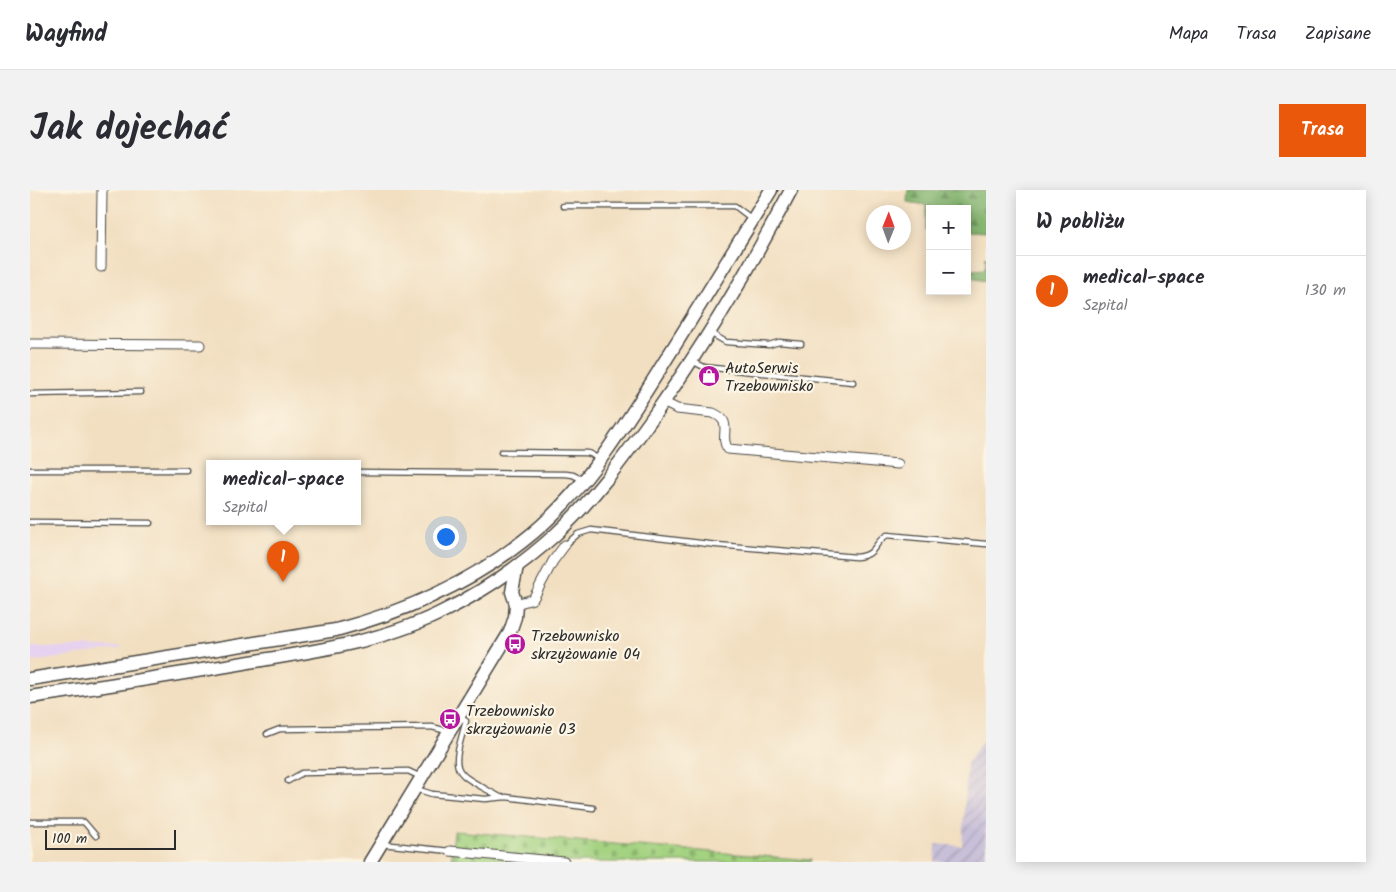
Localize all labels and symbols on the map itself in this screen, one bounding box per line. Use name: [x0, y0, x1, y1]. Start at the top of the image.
north arrow: [866, 205, 911, 250]
place label: AutoSerwis Trzebownisko: [725, 356, 813, 399]
shop icon: AutoSerwis Trzebownisko: [697, 364, 721, 388]
your location: [433, 524, 459, 550]
pin: 1: [267, 541, 299, 582]
place label: Trzebownisko skrzyżowanie 04: [531, 624, 641, 667]
bus stop icon: Trzebownisko skrzyżowanie 04: [503, 632, 527, 656]
place label: Trzebownisko skrzyżowanie 03: [466, 699, 576, 742]
bus stop icon: Trzebownisko skrzyżowanie 03: [438, 707, 462, 731]
scale bar: [45, 827, 176, 850]

